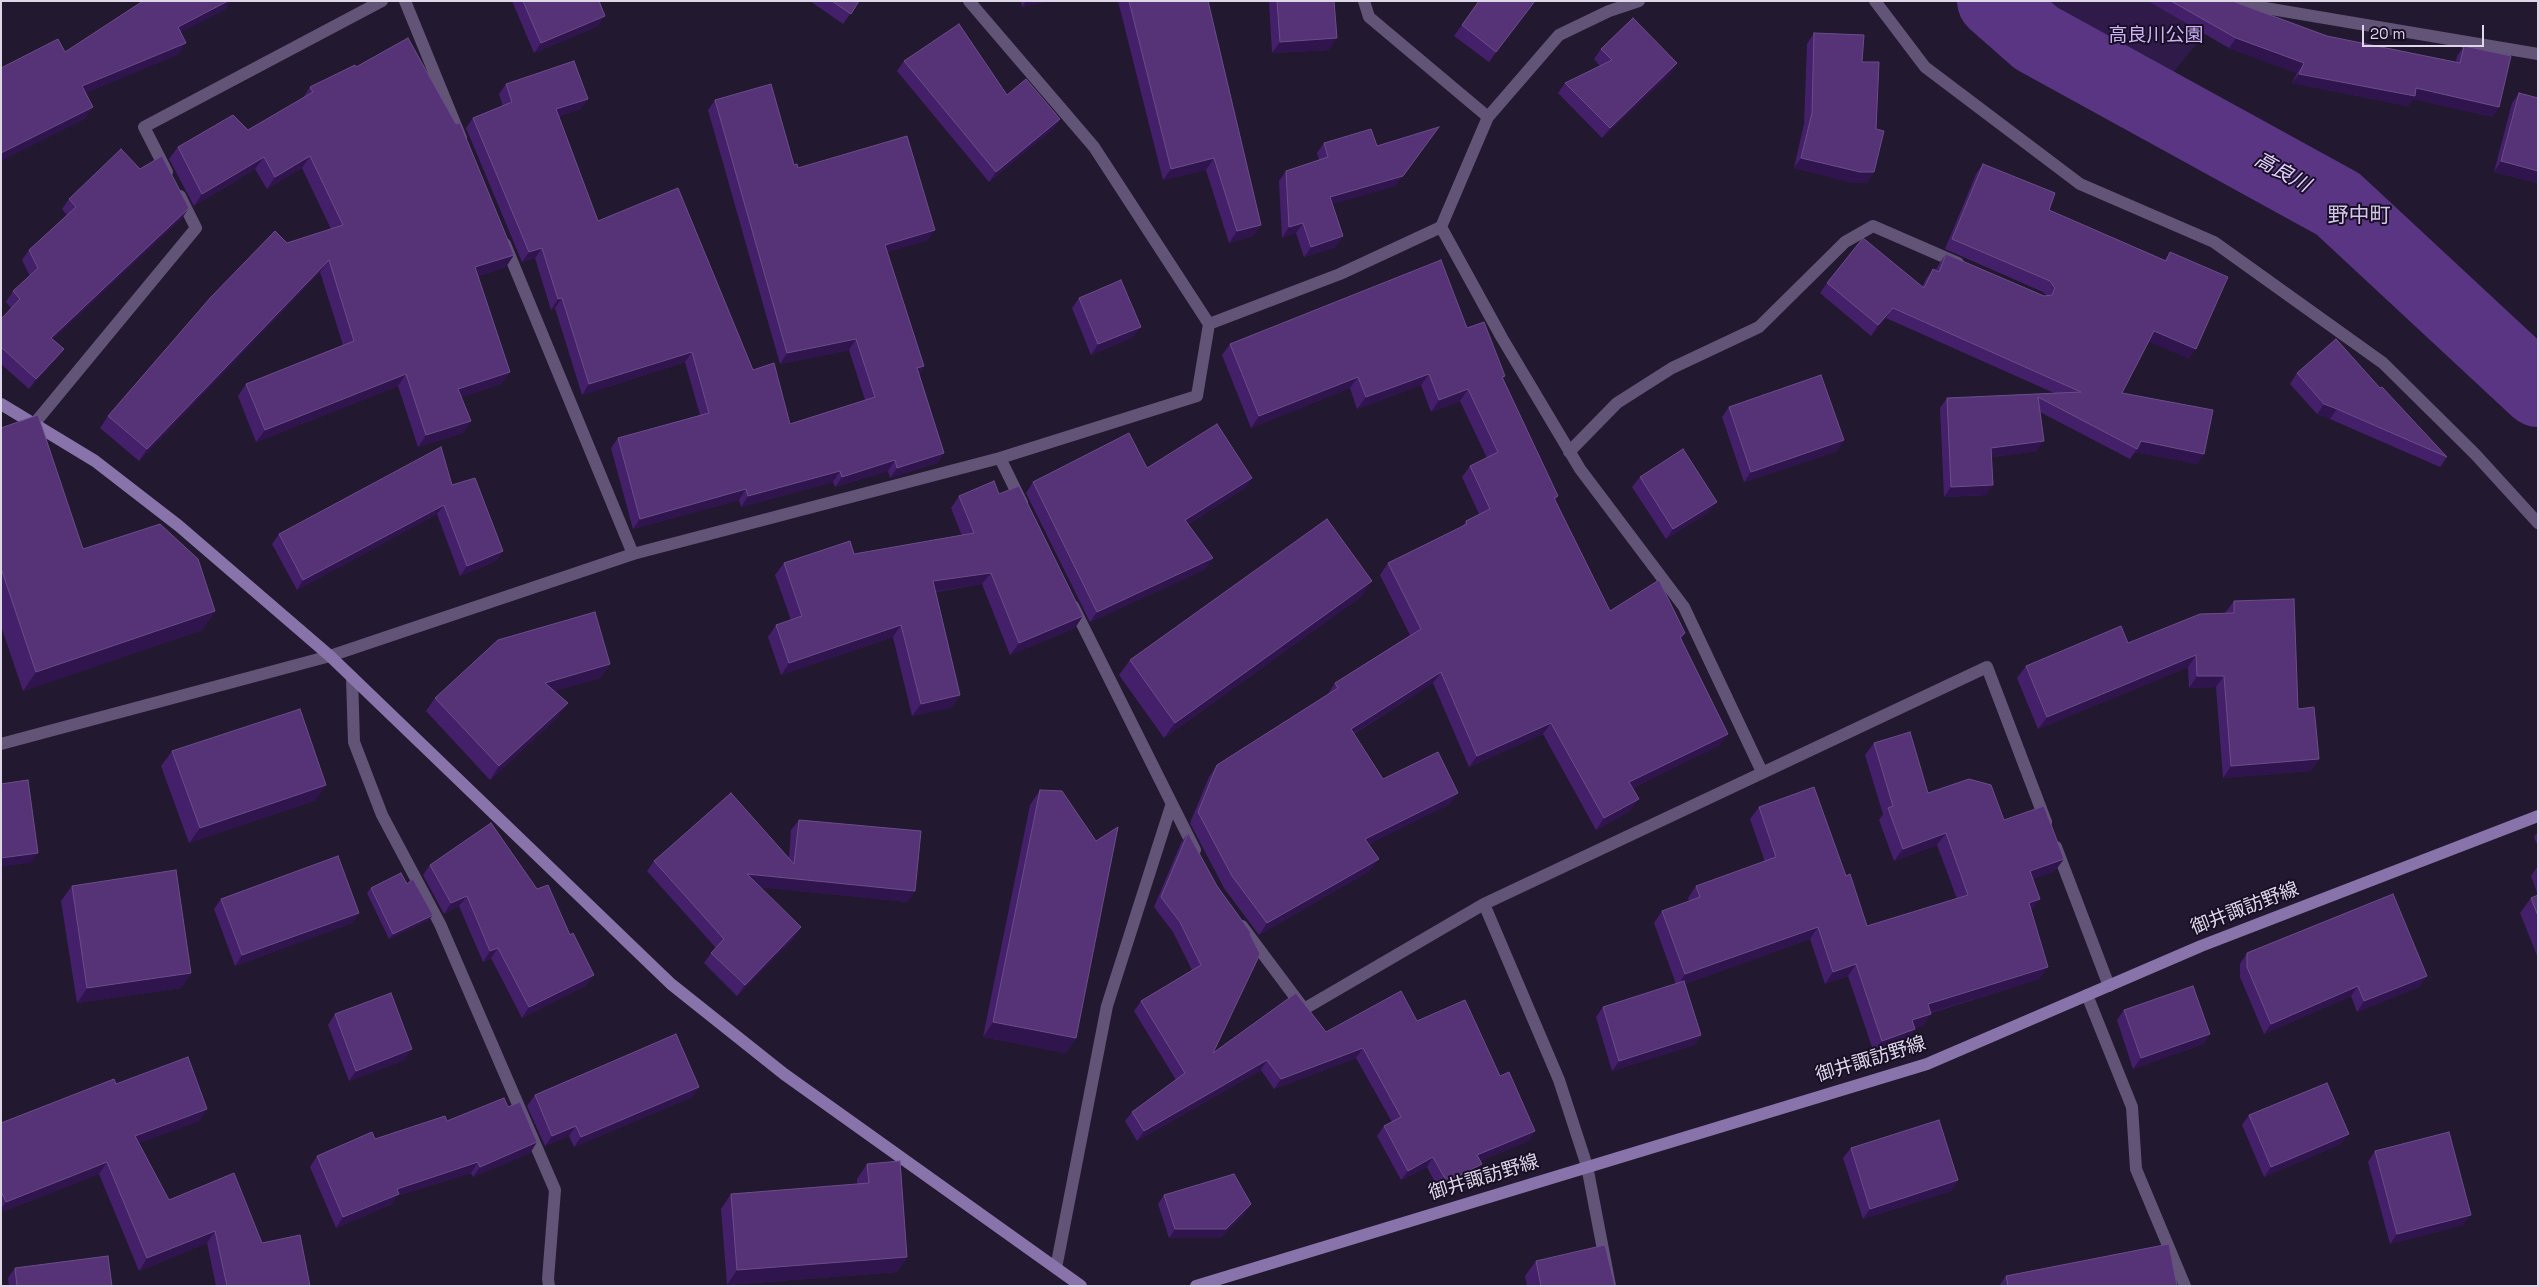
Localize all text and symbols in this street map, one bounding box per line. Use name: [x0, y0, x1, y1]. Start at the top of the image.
scale bar: [2364, 15, 2486, 47]
text: 20 m: [2370, 24, 2405, 43]
park label: 高良川公園: [2109, 25, 2203, 47]
water label: 高良川: [2250, 148, 2314, 198]
district label: 野中町: [2328, 203, 2390, 229]
street label: 御井諏訪野線: [2188, 878, 2302, 940]
street label: 御井諏訪野線: [1813, 1032, 1929, 1088]
street label: 御井諏訪野線: [1426, 1150, 1542, 1206]

